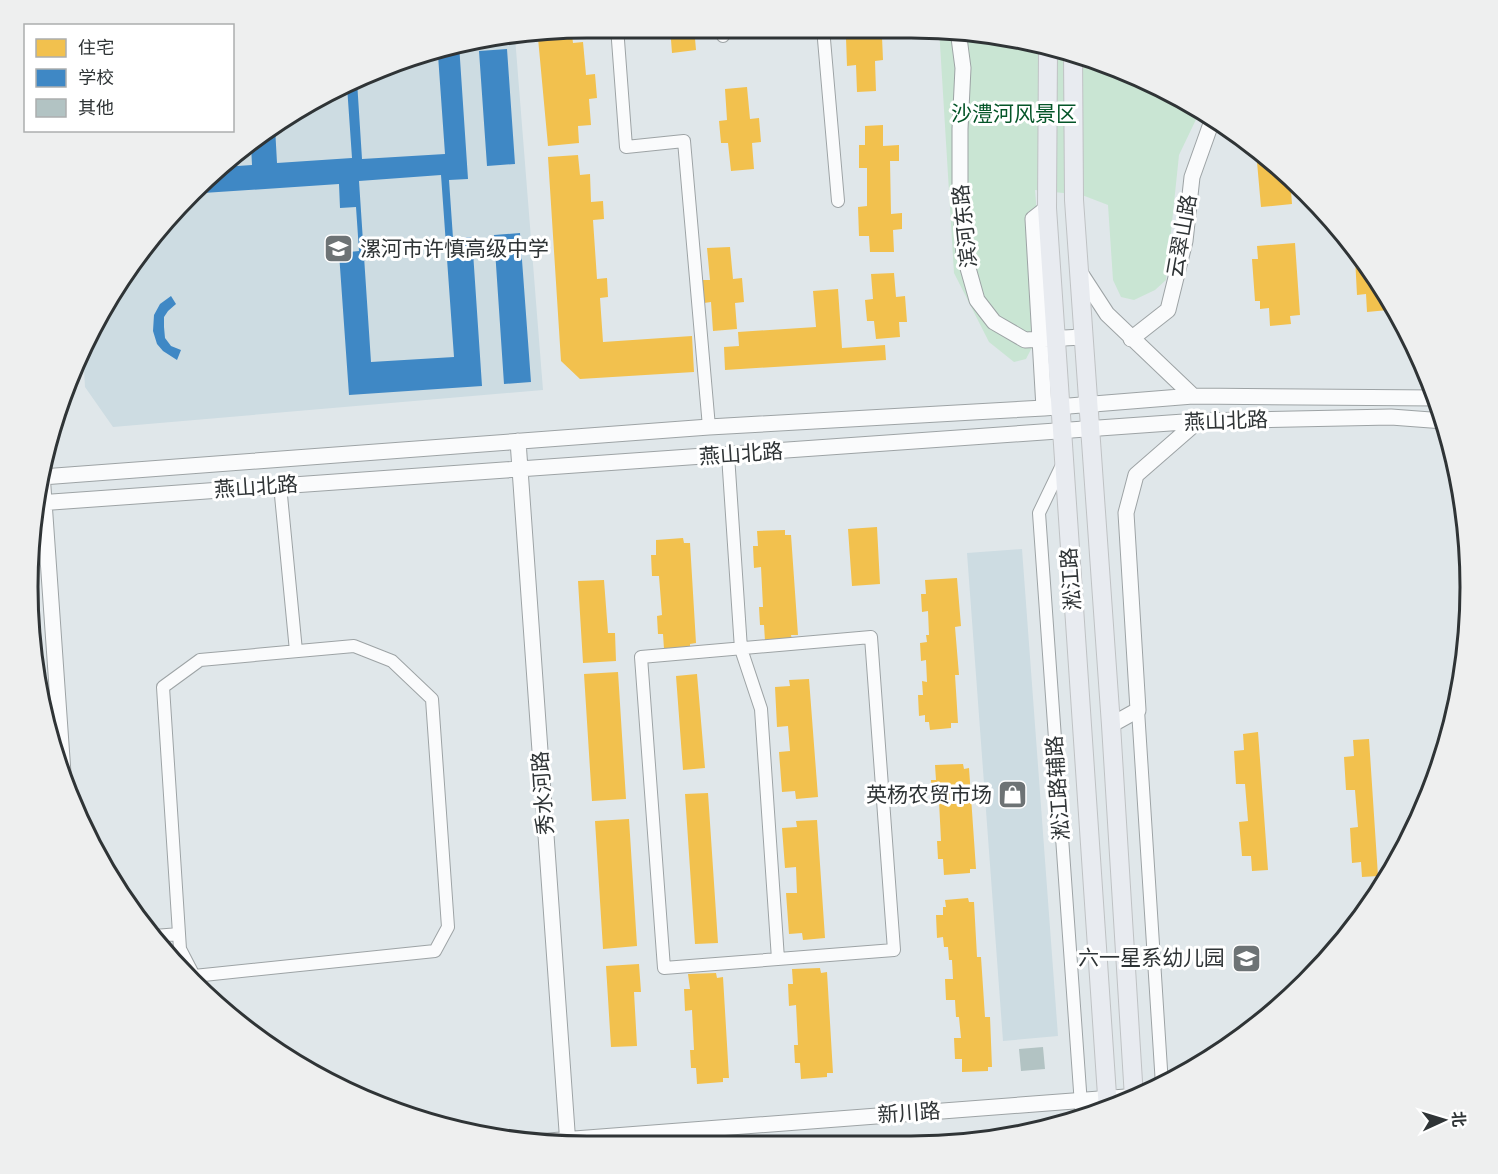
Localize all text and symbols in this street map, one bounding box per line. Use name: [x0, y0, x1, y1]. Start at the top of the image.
legend: [24, 24, 234, 132]
text: 住宅: [78, 37, 114, 57]
text: 学校: [78, 67, 114, 87]
text: 其他: [78, 97, 114, 117]
park label: 沙澧河风景区: [951, 101, 1077, 125]
street label: 滨河东路: [948, 183, 980, 269]
street label: 云翠山路: [1162, 192, 1200, 279]
school or university icon: 漯河市许慎高级中学: [323, 233, 355, 265]
place label: 漯河市许慎高级中学: [360, 236, 549, 260]
street label: 燕山北路: [1184, 407, 1268, 433]
street label: 燕山北路: [698, 438, 784, 468]
street label: 燕山北路: [213, 471, 299, 501]
street label: 淞江路: [1056, 547, 1084, 611]
street label: 淞江路辅路: [1041, 735, 1073, 841]
street label: 秀水河路: [527, 750, 557, 836]
shop icon: 英杨农贸市场: [997, 779, 1029, 811]
place label: 英杨农贸市场: [866, 782, 992, 806]
school or university icon: 六一星系幼儿园: [1230, 942, 1262, 974]
place label: 六一星系幼儿园: [1078, 945, 1225, 969]
north arrow: [1414, 1090, 1474, 1150]
street label: 新川路: [877, 1098, 941, 1126]
text: 北: [1449, 1110, 1469, 1128]

